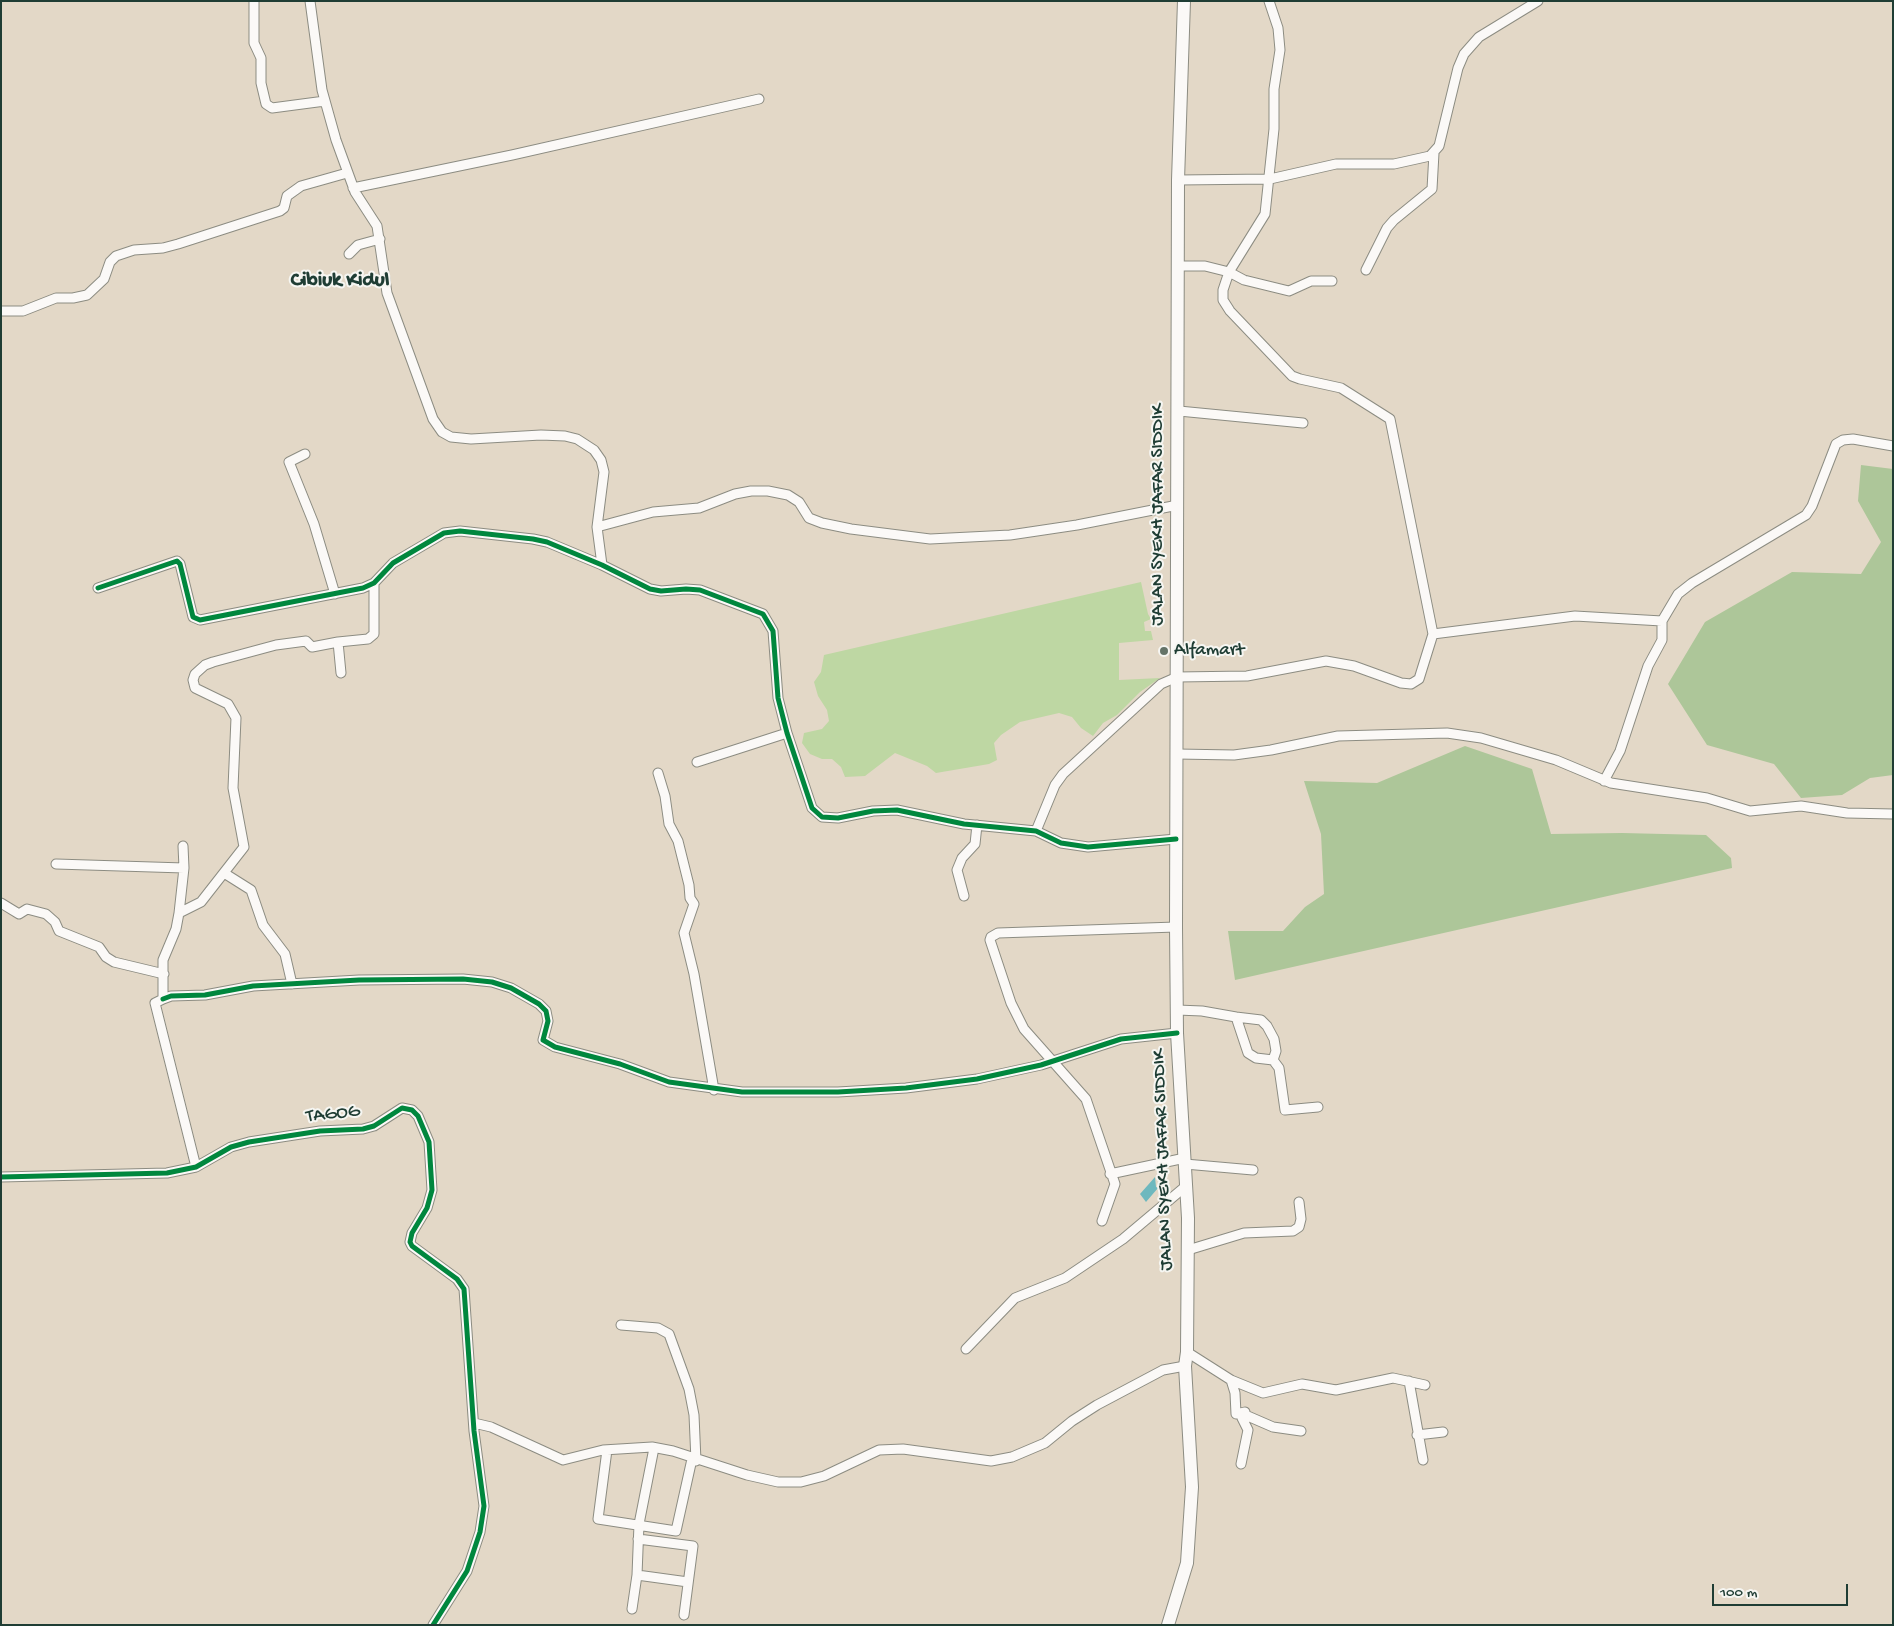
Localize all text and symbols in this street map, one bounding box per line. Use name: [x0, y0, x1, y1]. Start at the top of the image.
district label: Cibiuk Kidul: [291, 269, 389, 295]
street label: JALAN SYEKH JAFAR SIDDIK: [1148, 404, 1170, 626]
place label: Alfamart: [1174, 640, 1244, 662]
marker: Alfamart: [1158, 645, 1170, 657]
street label: JALAN SYEKH JAFAR SIDDIK: [1149, 1049, 1179, 1271]
street label: TAGOG: [305, 1101, 361, 1129]
scale bar: [1714, 1574, 1850, 1606]
text: 100 m: [1720, 1584, 1757, 1602]

